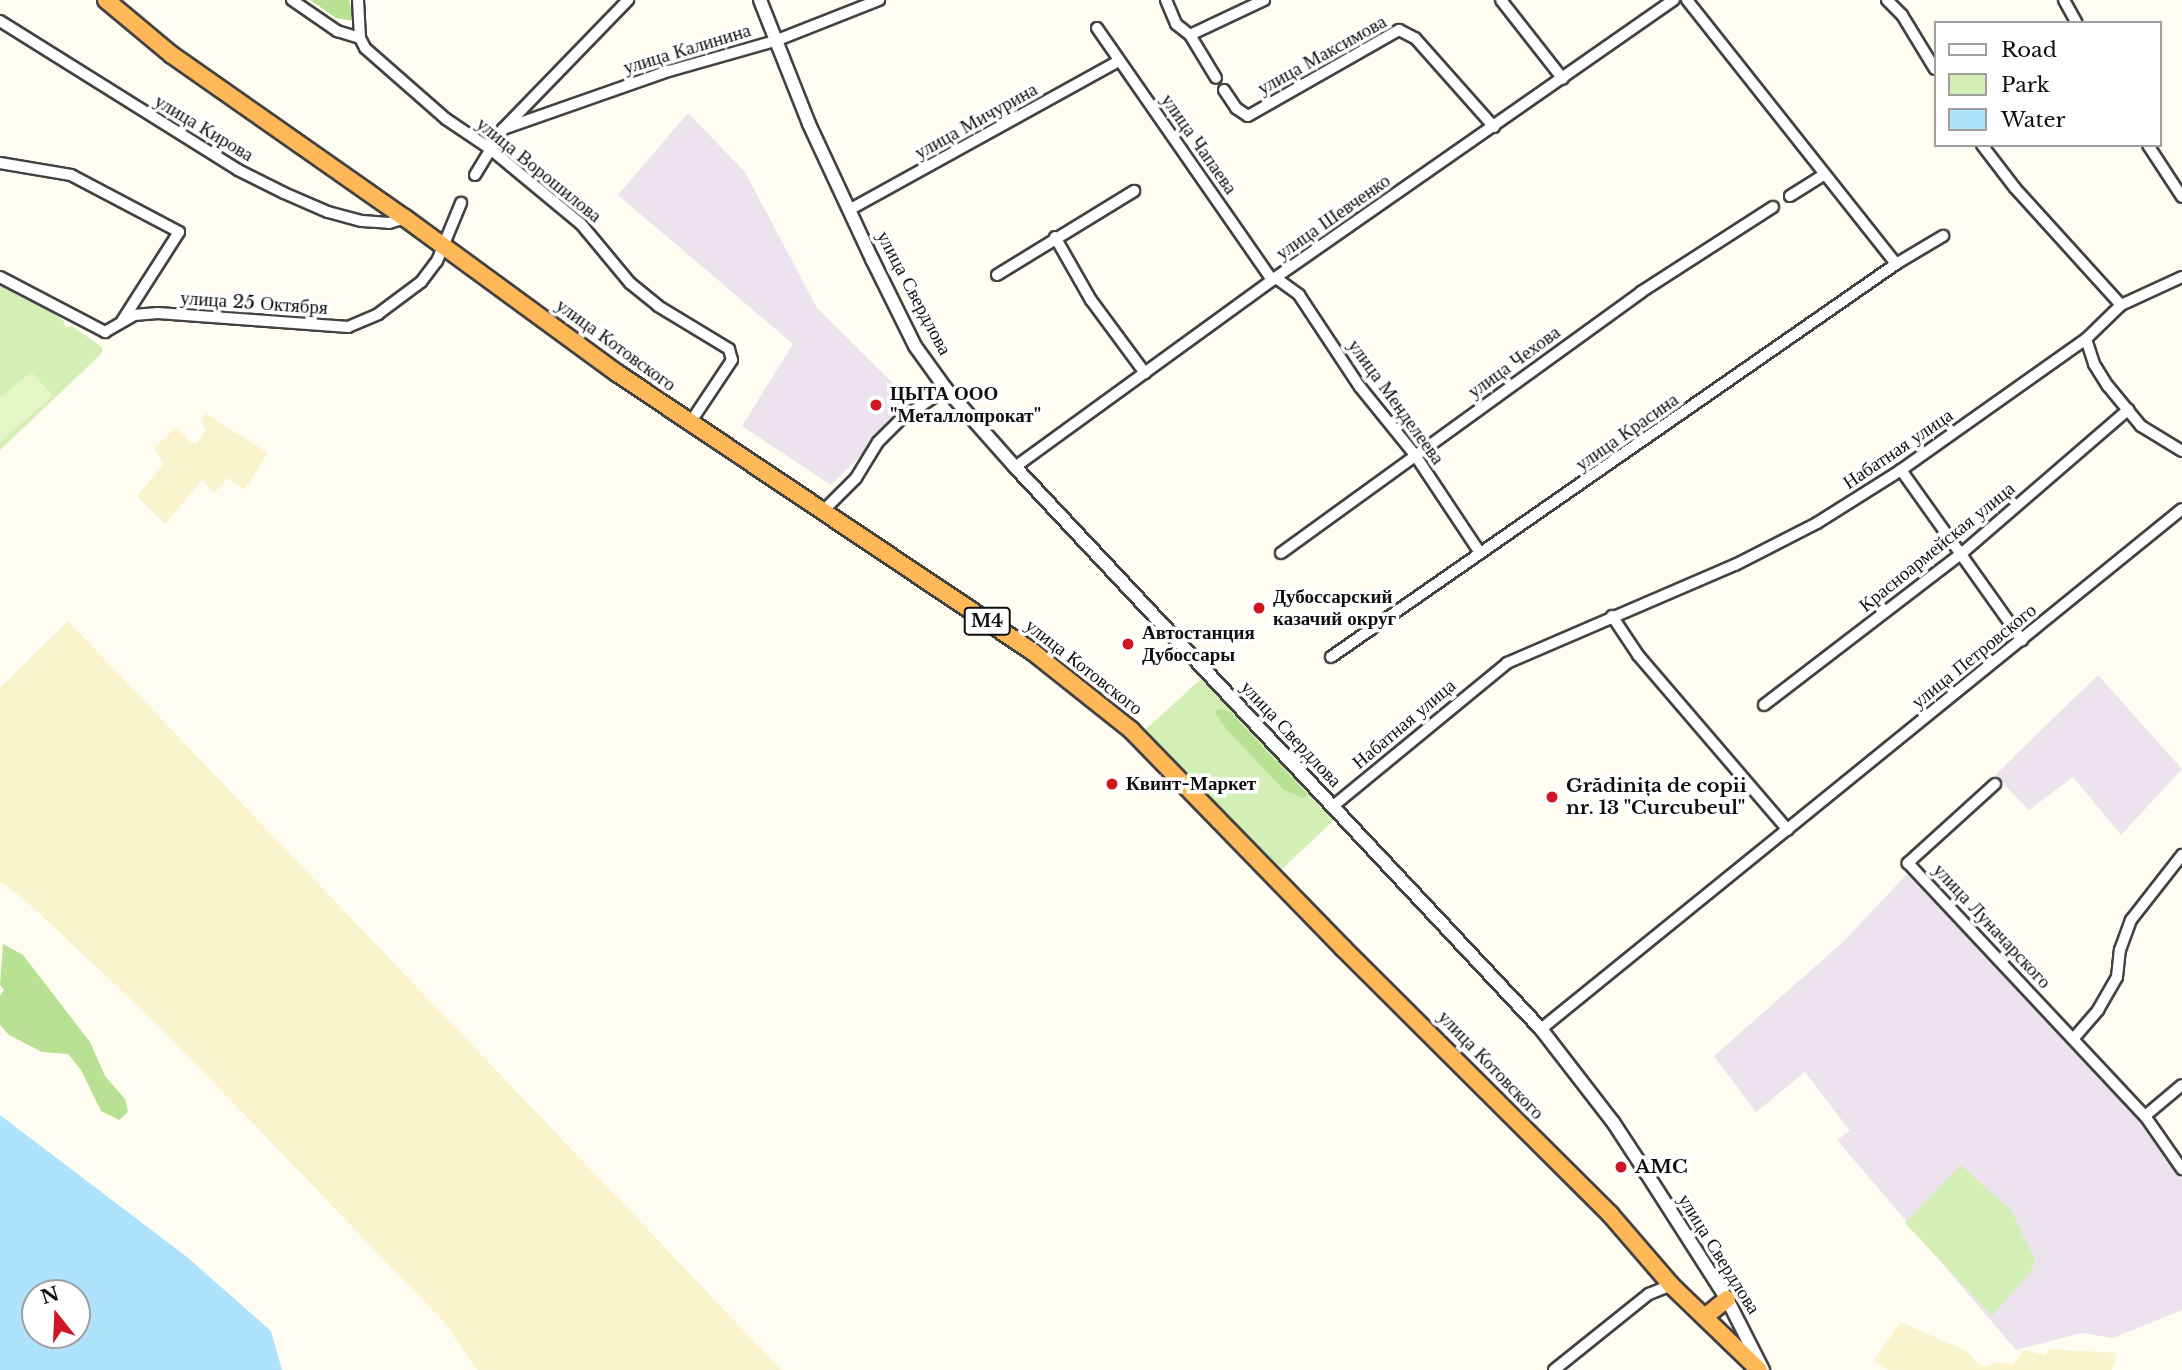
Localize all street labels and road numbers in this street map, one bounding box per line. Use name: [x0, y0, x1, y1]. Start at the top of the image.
street label: улица Максимова: [1254, 10, 1390, 100]
street label: улица Калинина: [621, 19, 753, 79]
street label: улица Мичурина: [911, 78, 1041, 164]
street label: улица Кирова: [150, 90, 258, 166]
street label: улица Чапаева: [1156, 90, 1242, 198]
street label: улица Ворошилова: [472, 113, 606, 227]
street label: улица Шевченко: [1272, 169, 1394, 265]
street label: улица Свердлова: [872, 227, 956, 359]
street label: улица 25 Октября: [180, 286, 328, 320]
street label: улица Котовского: [552, 294, 680, 396]
street label: улица Чехова: [1463, 321, 1565, 403]
street label: улица Менделеева: [1343, 335, 1449, 469]
street label: улица Красина: [1571, 388, 1683, 476]
street label: Набатная улица: [1839, 404, 1957, 494]
street label: Красноармейская улица: [1854, 477, 2020, 617]
street label: улица Петровского: [1907, 599, 2041, 713]
road number: M4: [962, 606, 1012, 636]
street label: улица Котовского: [1021, 614, 1147, 720]
street label: Набатная улица: [1348, 674, 1460, 774]
street label: улица Свердлова: [1236, 676, 1346, 792]
street label: улица Луначарского: [1928, 859, 2056, 993]
street label: улица Котовского: [1433, 1006, 1549, 1124]
street label: улица Свердлова: [1673, 1190, 1765, 1318]

